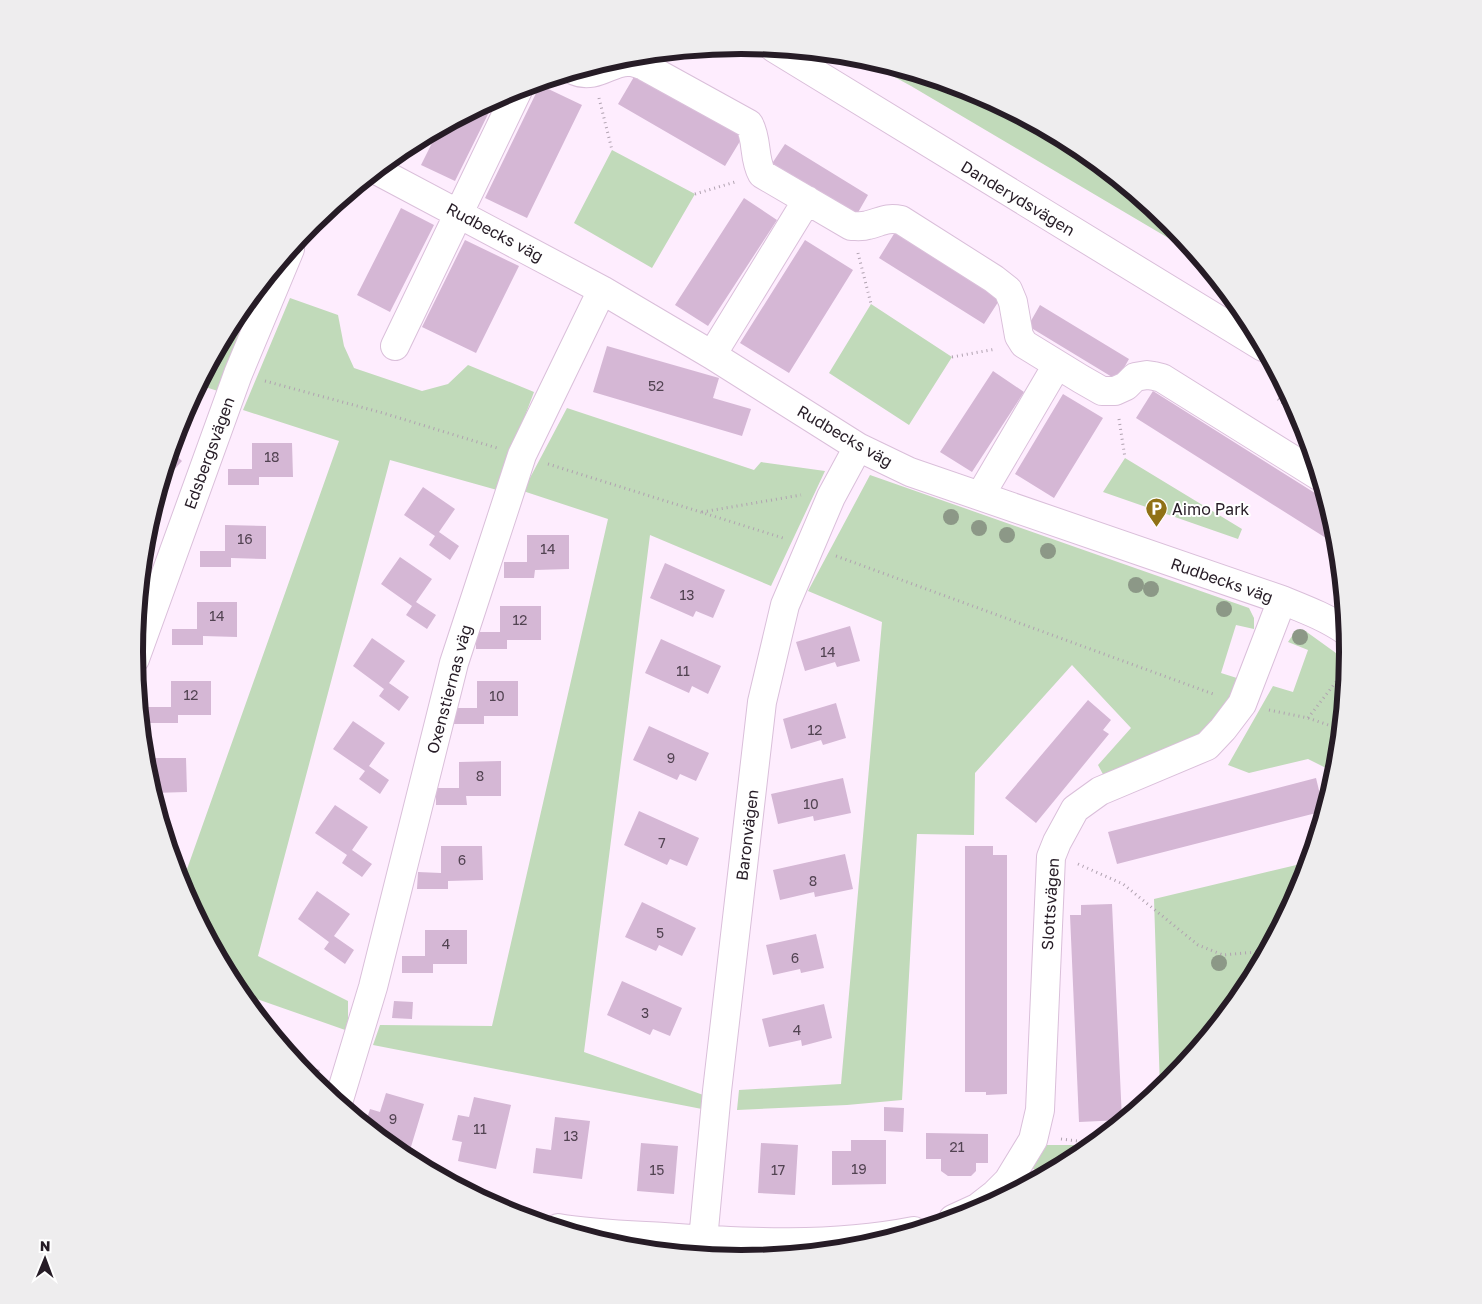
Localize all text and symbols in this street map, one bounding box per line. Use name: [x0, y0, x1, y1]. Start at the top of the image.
street label: Danderydsvägen: [957, 156, 1079, 240]
street label: Rudbecks väg: [443, 198, 547, 266]
house number: 52: [648, 377, 664, 394]
street label: Edsbergsvägen: [179, 394, 239, 512]
street label: Rudbecks väg: [794, 401, 896, 471]
house number: 18: [264, 448, 280, 465]
parking icon: Aimo Park: [1144, 497, 1168, 528]
place label: Aimo Park: [1172, 499, 1249, 519]
house number: 16: [237, 530, 253, 547]
house number: 14: [540, 540, 556, 557]
street label: Rudbecks väg: [1168, 553, 1276, 607]
house number: 13: [680, 586, 694, 603]
house number: 14: [209, 607, 225, 624]
house number: 12: [513, 611, 527, 628]
street label: Oxenstiernas väg: [422, 622, 476, 756]
house number: 14: [820, 643, 836, 660]
house number: 11: [676, 662, 690, 679]
house number: 12: [184, 686, 198, 703]
house number: 10: [489, 687, 505, 704]
house number: 12: [808, 721, 822, 738]
house number: 9: [667, 749, 675, 766]
house number: 8: [476, 767, 484, 784]
street label: Baronvägen: [731, 788, 763, 882]
house number: 10: [803, 795, 819, 812]
house number: 7: [658, 834, 666, 851]
house number: 6: [458, 851, 466, 868]
street label: Slottsvägen: [1037, 857, 1063, 951]
house number: 8: [809, 872, 817, 889]
house number: 5: [656, 924, 664, 941]
house number: 4: [442, 935, 450, 952]
house number: 6: [791, 949, 799, 966]
house number: 3: [641, 1004, 649, 1021]
house number: 4: [793, 1021, 801, 1038]
house number: 9: [389, 1110, 397, 1127]
house number: 11: [473, 1120, 487, 1137]
house number: 13: [564, 1127, 578, 1144]
house number: 21: [950, 1138, 965, 1155]
house number: 19: [851, 1160, 867, 1177]
house number: 15: [650, 1161, 664, 1178]
house number: 17: [771, 1161, 785, 1178]
north arrow: [20, 1234, 70, 1284]
text: N: [40, 1237, 51, 1254]

